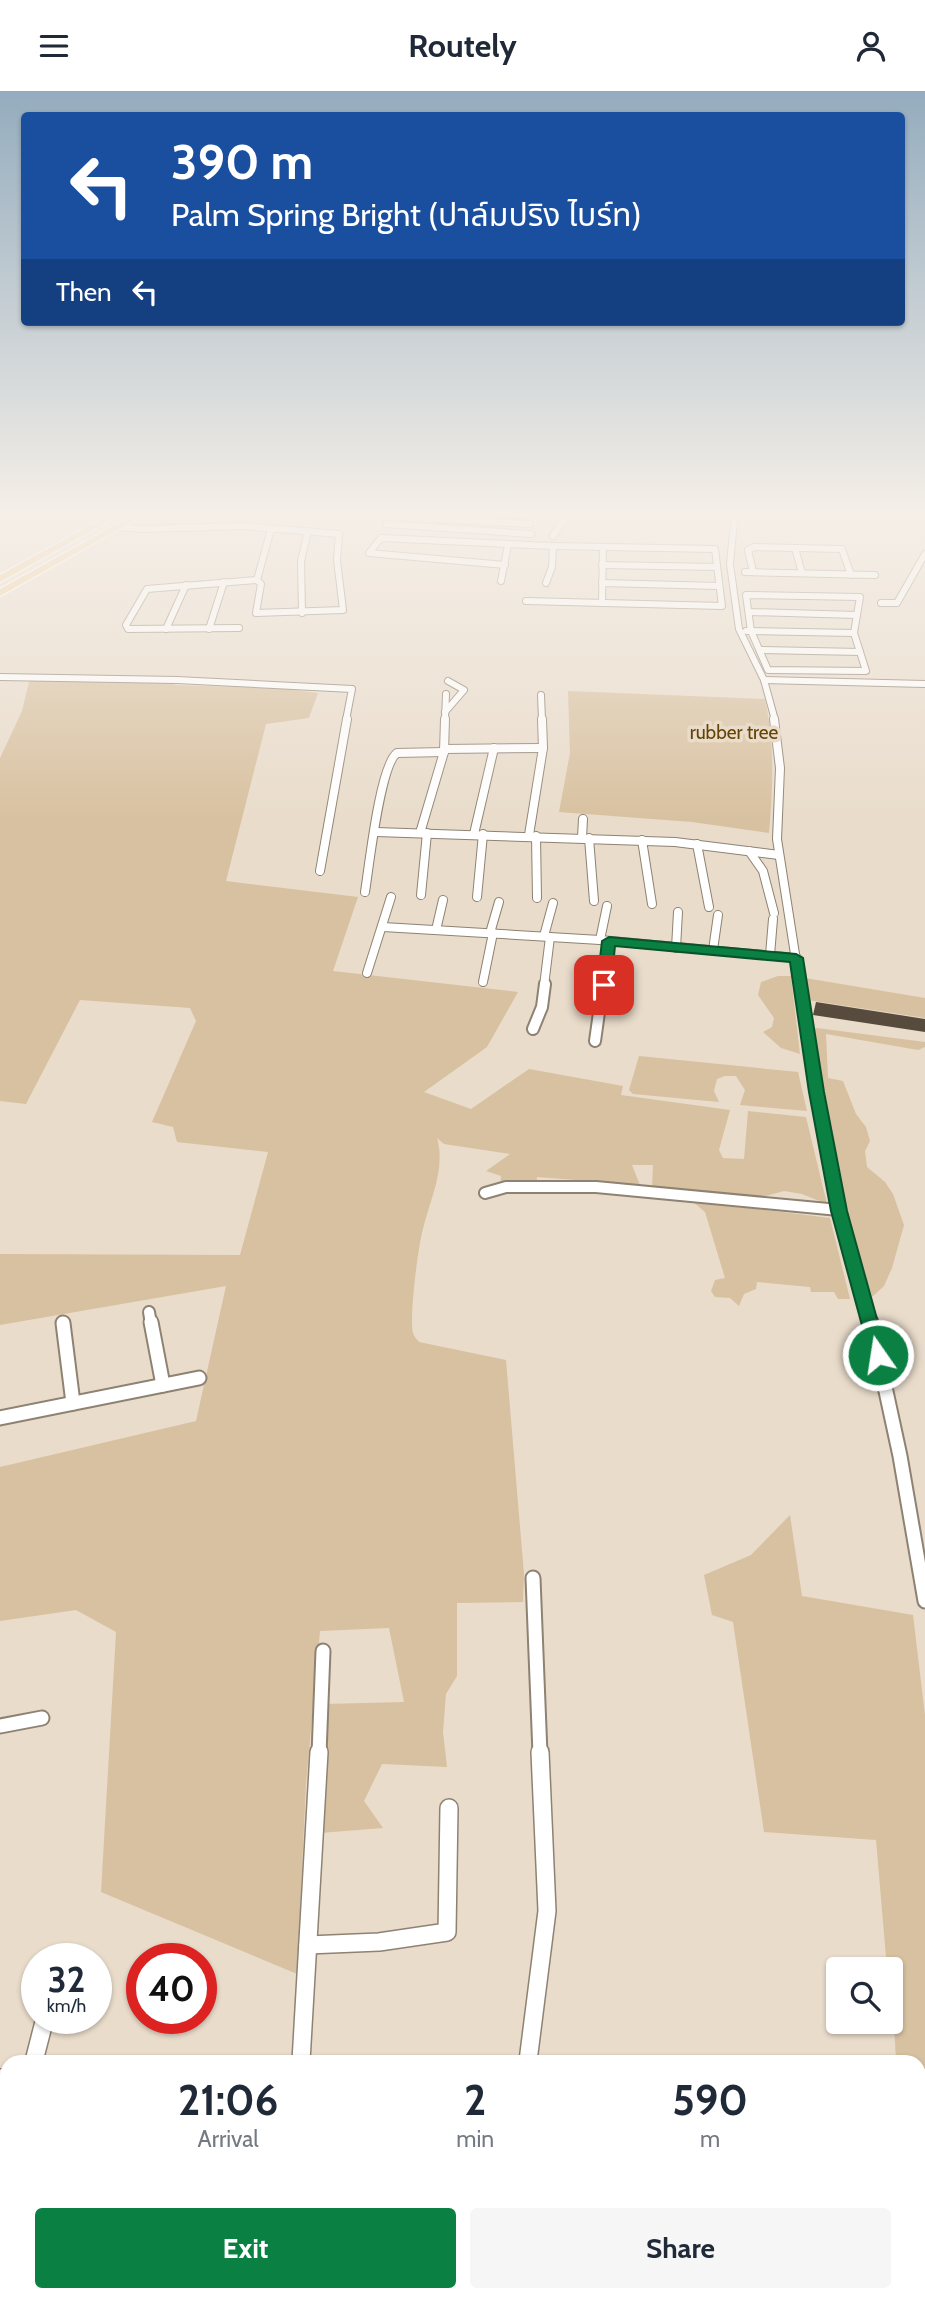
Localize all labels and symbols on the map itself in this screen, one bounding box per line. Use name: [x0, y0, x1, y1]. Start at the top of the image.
park label: rubber tree: [690, 721, 779, 744]
pin: [574, 955, 634, 1015]
position arrow: [841, 1318, 915, 1392]
speed limit sign: 40: [126, 1943, 217, 2034]

